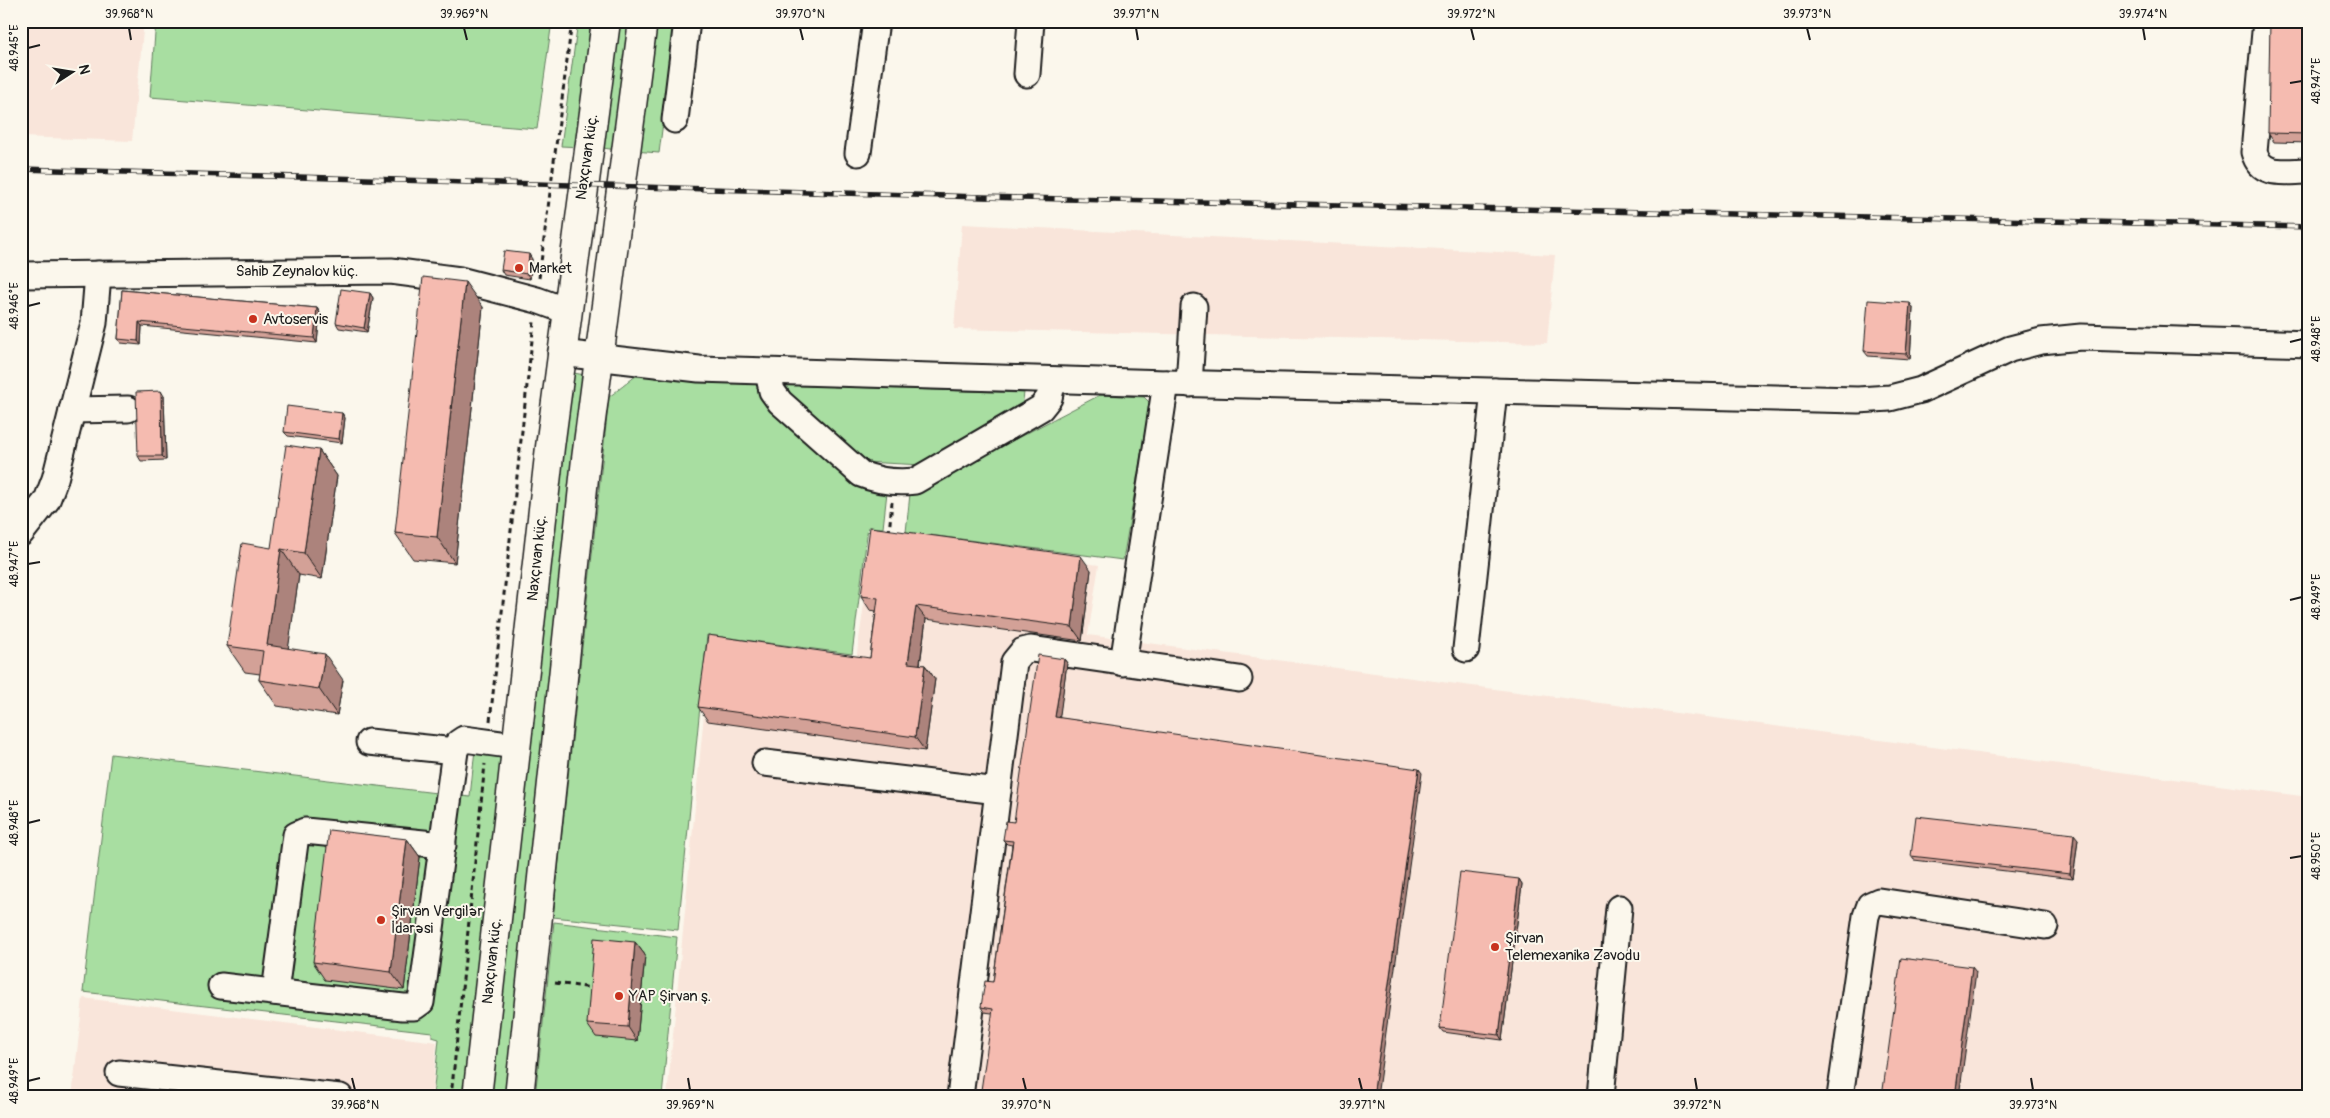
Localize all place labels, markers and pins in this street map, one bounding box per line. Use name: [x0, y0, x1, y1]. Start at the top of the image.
place label: Market: [529, 259, 573, 278]
marker: Market: [513, 262, 525, 274]
place label: Avtoservis: [263, 310, 329, 329]
marker: Avtoservis: [247, 313, 259, 325]
place label: Şirvan Vergilər İdarəsi: [391, 902, 483, 938]
marker: Şirvan Vergilər İdarəsi: [375, 914, 387, 926]
place label: Şirvan Telemexanika Zavodu: [1505, 929, 1640, 965]
marker: Şirvan Telemexanika Zavodu: [1489, 941, 1501, 953]
place label: YAP Şirvan ş.: [628, 987, 711, 1006]
marker: YAP Şirvan ş.: [613, 990, 625, 1002]

